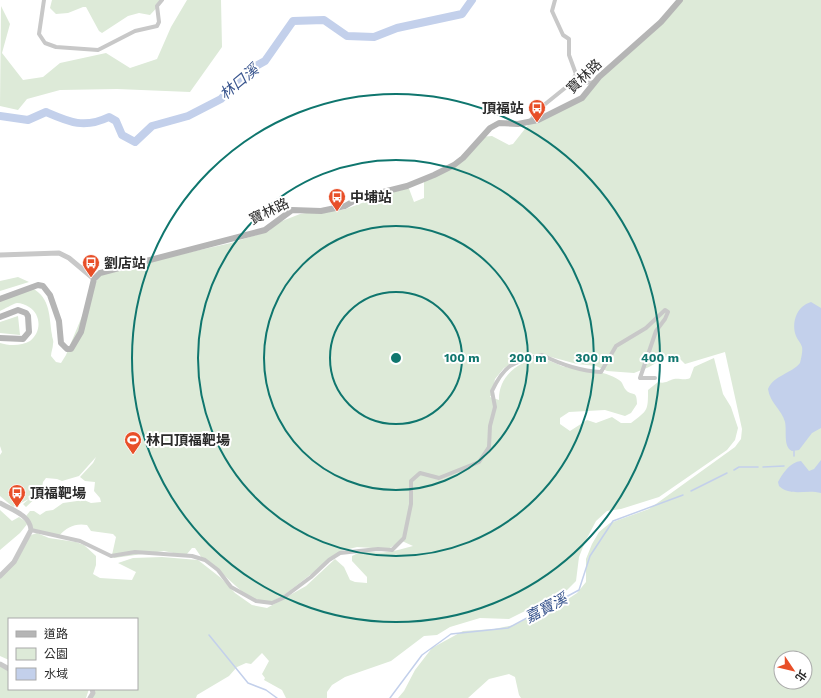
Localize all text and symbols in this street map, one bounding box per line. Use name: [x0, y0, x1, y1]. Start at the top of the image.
street label: 寶林路: [563, 56, 605, 96]
water label: 林口溪: [216, 59, 264, 103]
bus stop icon: 頂福站: [527, 98, 547, 123]
place label: 頂福站: [482, 100, 524, 116]
bus stop icon: 中埔站: [327, 187, 347, 212]
place label: 中埔站: [350, 189, 392, 205]
street label: 寶林路: [247, 195, 291, 227]
bus stop icon: 劉店站: [81, 253, 101, 278]
place label: 劉店站: [104, 255, 146, 271]
centre of rings: [389, 351, 403, 365]
text: 100 m: [444, 351, 480, 365]
text: 200 m: [509, 351, 547, 365]
text: 300 m: [575, 351, 613, 365]
text: 400 m: [641, 351, 679, 365]
sports icon: 林口頂福靶場: [123, 430, 143, 455]
place label: 林口頂福靶場: [146, 432, 230, 448]
bus stop icon: 頂福靶場: [7, 483, 27, 508]
place label: 頂福靶場: [30, 485, 86, 501]
water label: 嘉寶溪: [522, 589, 572, 627]
legend: [8, 618, 138, 690]
text: 道路: [44, 627, 68, 641]
text: 公園: [44, 647, 68, 661]
north arrow: [773, 650, 813, 690]
text: 水域: [44, 667, 68, 681]
text: 北: [792, 667, 809, 684]

